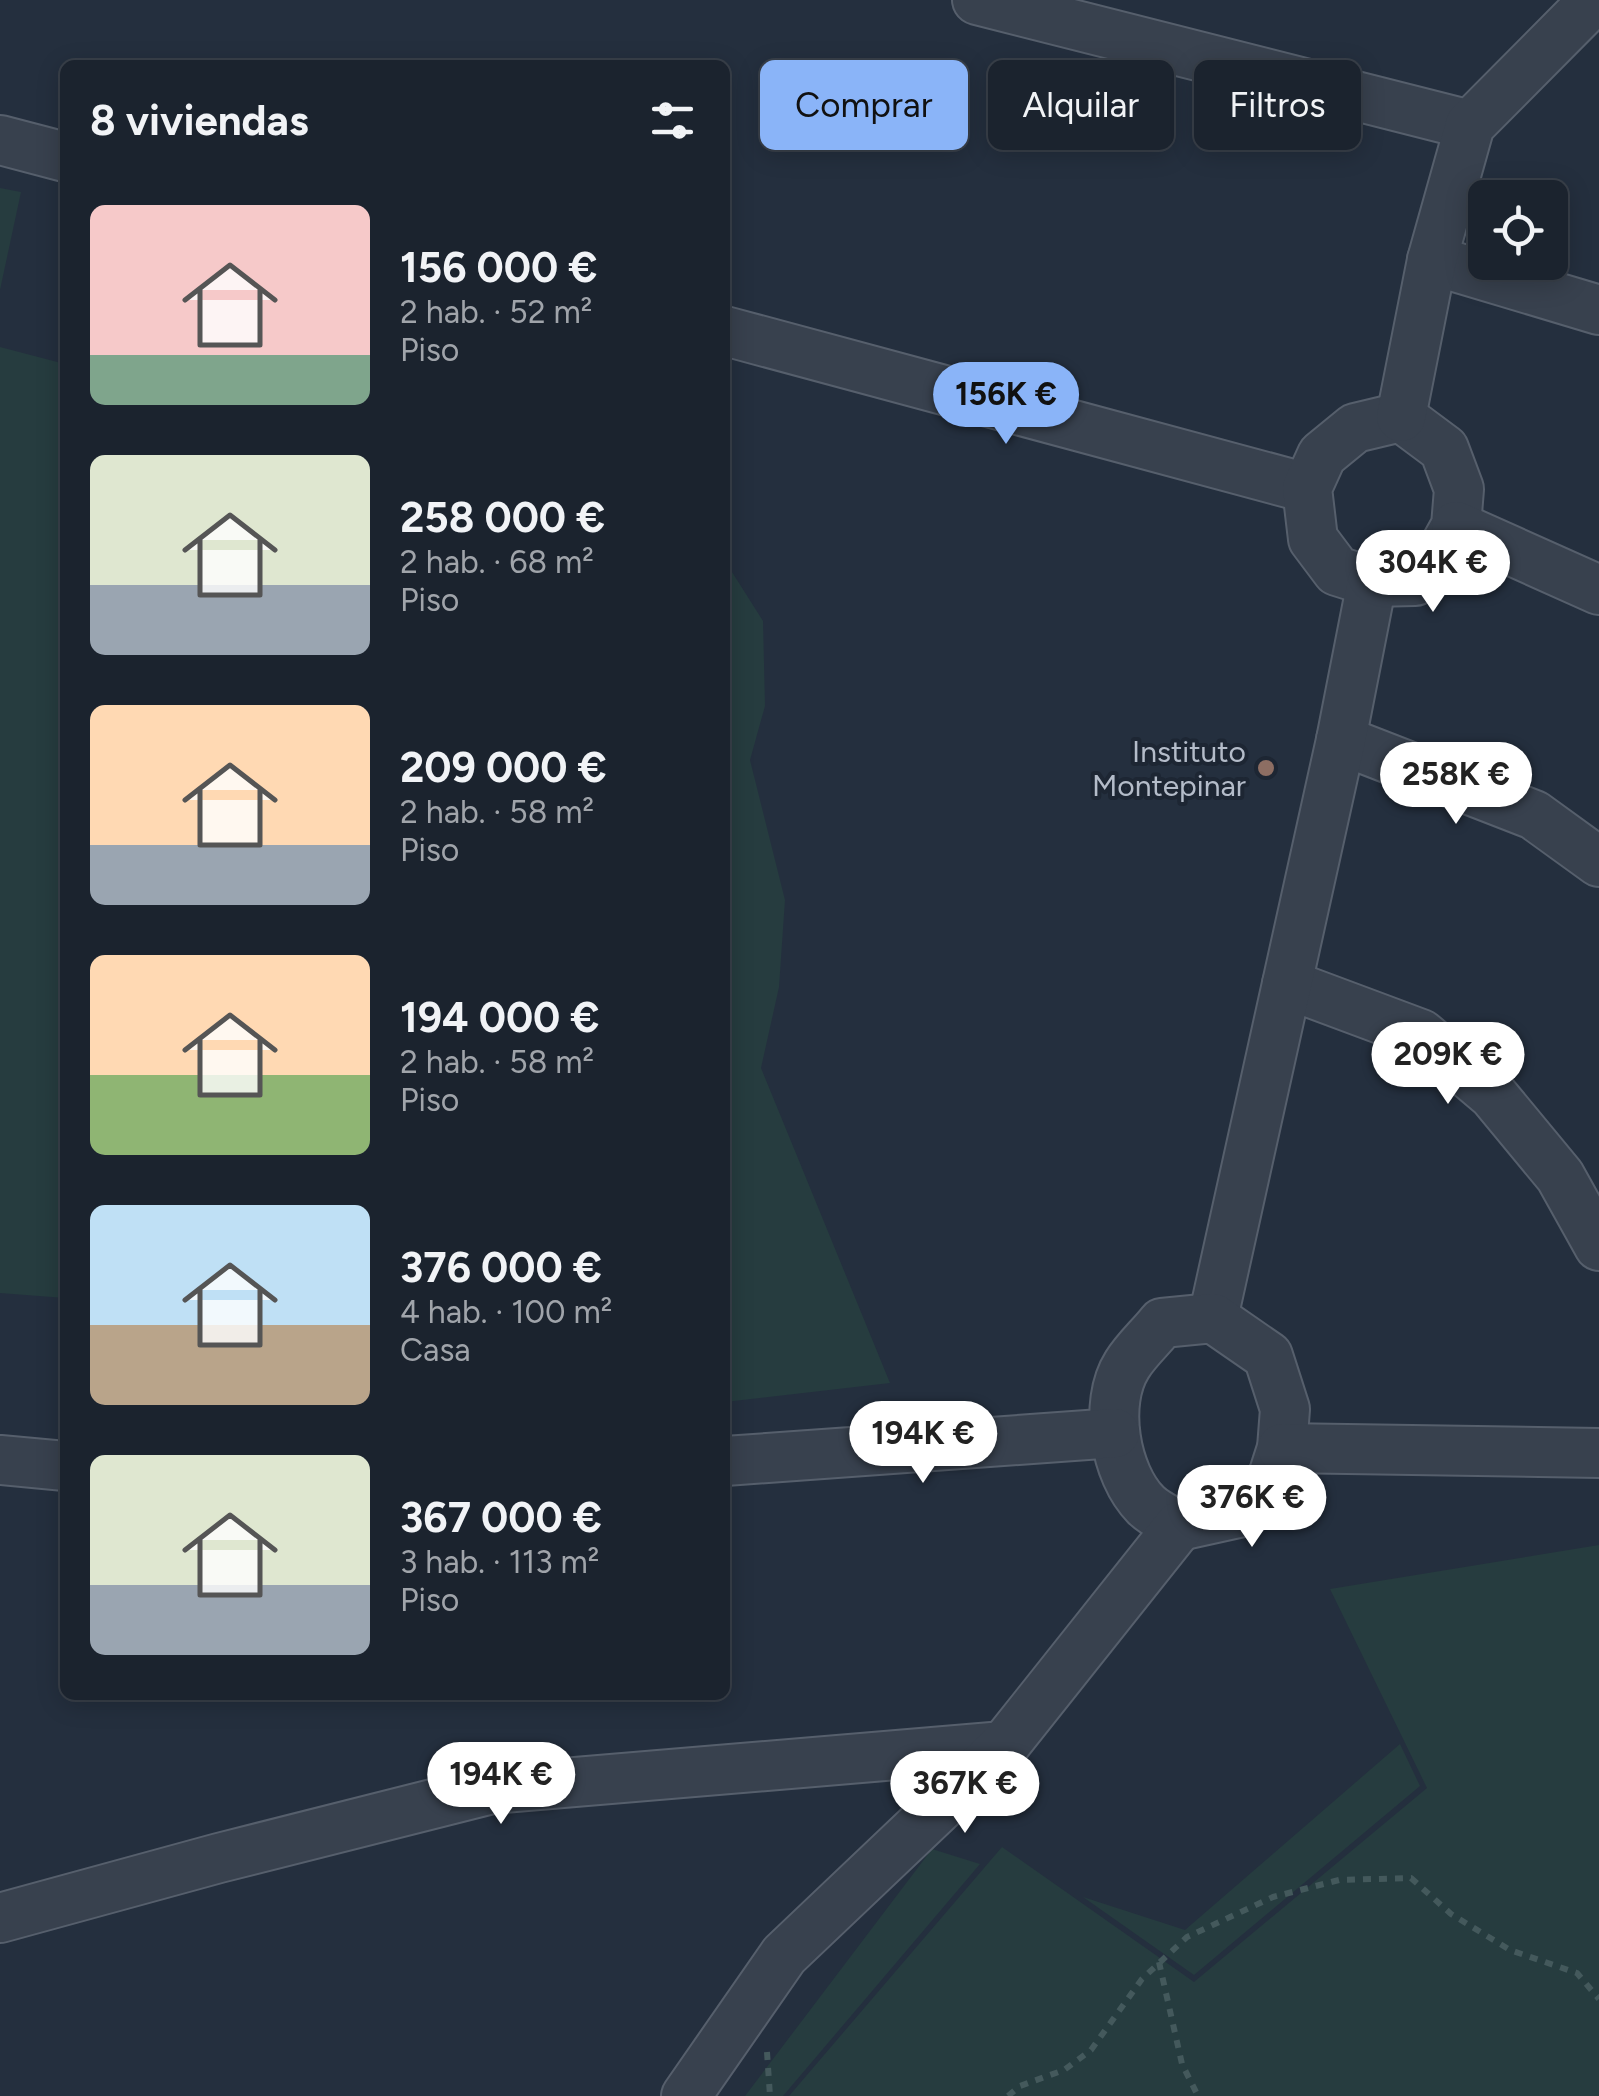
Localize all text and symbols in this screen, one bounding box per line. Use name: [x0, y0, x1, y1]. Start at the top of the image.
chip: Comprar: [760, 60, 968, 150]
chip: Alquilar: [988, 60, 1174, 150]
chip: Filtros: [1194, 60, 1361, 150]
icon: filters: [645, 93, 700, 148]
text: 8 viviendas: [90, 95, 308, 146]
map controls: [1468, 180, 1568, 280]
button: locate: [1468, 180, 1568, 280]
text: 156 000 €: [400, 242, 597, 293]
icon: home: [170, 245, 290, 365]
text: 2 hab. · 52 m²: [400, 293, 592, 331]
text: Piso: [400, 331, 459, 369]
pin: 156K €: [925, 362, 1087, 447]
text: 156K €: [955, 375, 1057, 413]
text: 258 000 €: [400, 492, 605, 543]
icon: home: [170, 495, 290, 615]
pin: 304K €: [1352, 530, 1514, 615]
text: 2 hab. · 68 m²: [400, 543, 594, 581]
text: 304K €: [1378, 543, 1488, 581]
text: Piso: [400, 581, 459, 619]
place label: Instituto Montepinar: [1092, 733, 1246, 804]
text: 209 000 €: [400, 742, 607, 793]
pin: 258K €: [1375, 742, 1537, 827]
icon: home: [170, 745, 290, 865]
text: 258K €: [1402, 755, 1510, 793]
marker: Instituto Montepinar: [1255, 757, 1277, 779]
text: 2 hab. · 58 m²: [400, 793, 594, 831]
text: Piso: [400, 831, 459, 869]
text: 194 000 €: [400, 992, 600, 1043]
icon: home: [170, 995, 290, 1115]
pin: 209K €: [1367, 1022, 1529, 1107]
text: 209K €: [1394, 1035, 1503, 1073]
text: 2 hab. · 58 m²: [400, 1043, 594, 1081]
text: Piso: [400, 1081, 459, 1119]
text: 376 000 €: [400, 1242, 602, 1293]
icon: home: [170, 1245, 290, 1365]
text: 4 hab. · 100 m²: [400, 1293, 612, 1331]
text: Casa: [400, 1331, 471, 1369]
pin: 194K €: [842, 1401, 1004, 1486]
text: 194K €: [871, 1414, 975, 1452]
pin: 376K €: [1171, 1465, 1333, 1550]
text: 376K €: [1199, 1478, 1305, 1516]
text: 367 000 €: [400, 1492, 602, 1543]
icon: home: [170, 1495, 290, 1615]
text: 3 hab. · 113 m²: [400, 1543, 599, 1581]
text: Piso: [400, 1581, 459, 1619]
pin: 194K €: [420, 1742, 582, 1827]
pin: 367K €: [884, 1751, 1046, 1836]
text: 194K €: [449, 1755, 553, 1793]
text: 367K €: [912, 1764, 1018, 1802]

